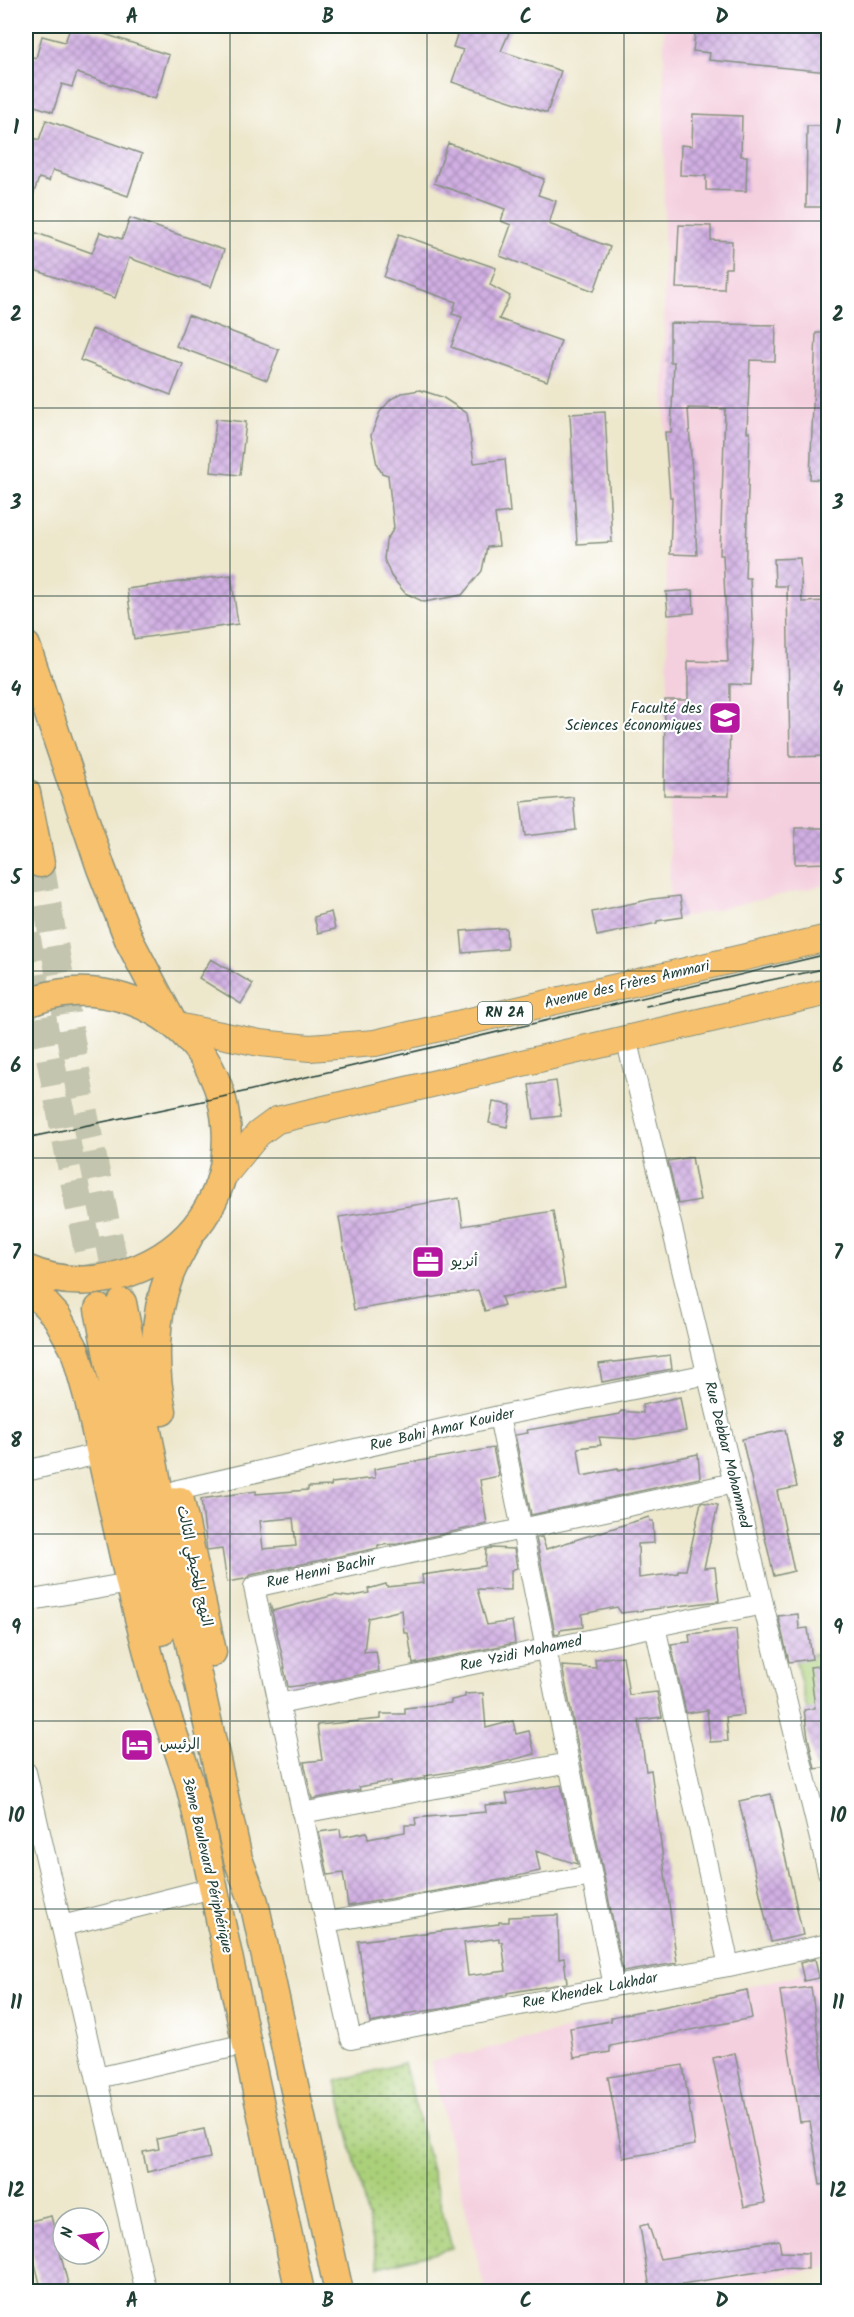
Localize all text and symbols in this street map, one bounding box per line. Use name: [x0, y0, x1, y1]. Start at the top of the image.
text: A: [126, 2, 138, 34]
text: B: [322, 2, 334, 34]
text: C: [520, 2, 532, 34]
text: D: [715, 2, 729, 34]
text: 1: [13, 113, 19, 145]
text: 1: [835, 113, 841, 145]
text: 2: [10, 300, 22, 332]
text: 2: [832, 300, 844, 332]
text: 3: [10, 488, 22, 520]
text: 3: [832, 488, 844, 520]
text: 4: [11, 675, 22, 707]
text: 4: [833, 675, 844, 707]
place label: Faculté des Sciences économiques: [565, 697, 703, 738]
school or university icon: Faculté des Sciences économiques: [707, 700, 743, 736]
text: 5: [10, 863, 23, 895]
text: 5: [832, 863, 845, 895]
street label: Avenue des Frères Ammari: [542, 954, 713, 1016]
road number: RN 2A: [478, 1002, 532, 1024]
text: 6: [11, 1051, 22, 1083]
text: 6: [833, 1051, 844, 1083]
text: 7: [11, 1238, 21, 1270]
text: 7: [833, 1238, 843, 1270]
office icon: أنريو: [410, 1244, 446, 1280]
place label: أنريو: [450, 1250, 478, 1274]
street label: Rue Debbar Mohammed: [697, 1379, 757, 1532]
street label: Rue Bahi Amar Kouider: [367, 1401, 518, 1458]
text: 8: [10, 1426, 22, 1458]
text: 8: [832, 1426, 844, 1458]
street label: النهج المحيطي الثالث: [169, 1503, 219, 1629]
street label: Rue Henni Bachir: [264, 1549, 379, 1595]
text: 9: [11, 1613, 21, 1645]
text: 9: [833, 1613, 843, 1645]
street label: Rue Yzidi Mohamed: [458, 1629, 585, 1679]
hotel icon: الرئيس: [119, 1727, 155, 1763]
place label: الرئيس: [160, 1733, 200, 1757]
street label: 3ème Boulevard Périphérique: [175, 1774, 239, 1956]
text: 10: [8, 1801, 25, 1833]
text: 10: [830, 1801, 847, 1833]
street label: Rue Khendek Lakhdar: [520, 1966, 661, 2016]
text: 11: [10, 1988, 22, 2020]
text: 11: [832, 1988, 844, 2020]
text: 12: [7, 2176, 25, 2208]
text: 12: [829, 2176, 847, 2208]
north arrow: [51, 2206, 111, 2266]
text: N: [55, 2225, 81, 2241]
text: A: [126, 2286, 138, 2317]
text: B: [322, 2286, 334, 2317]
text: C: [520, 2286, 532, 2317]
text: D: [715, 2286, 729, 2317]

